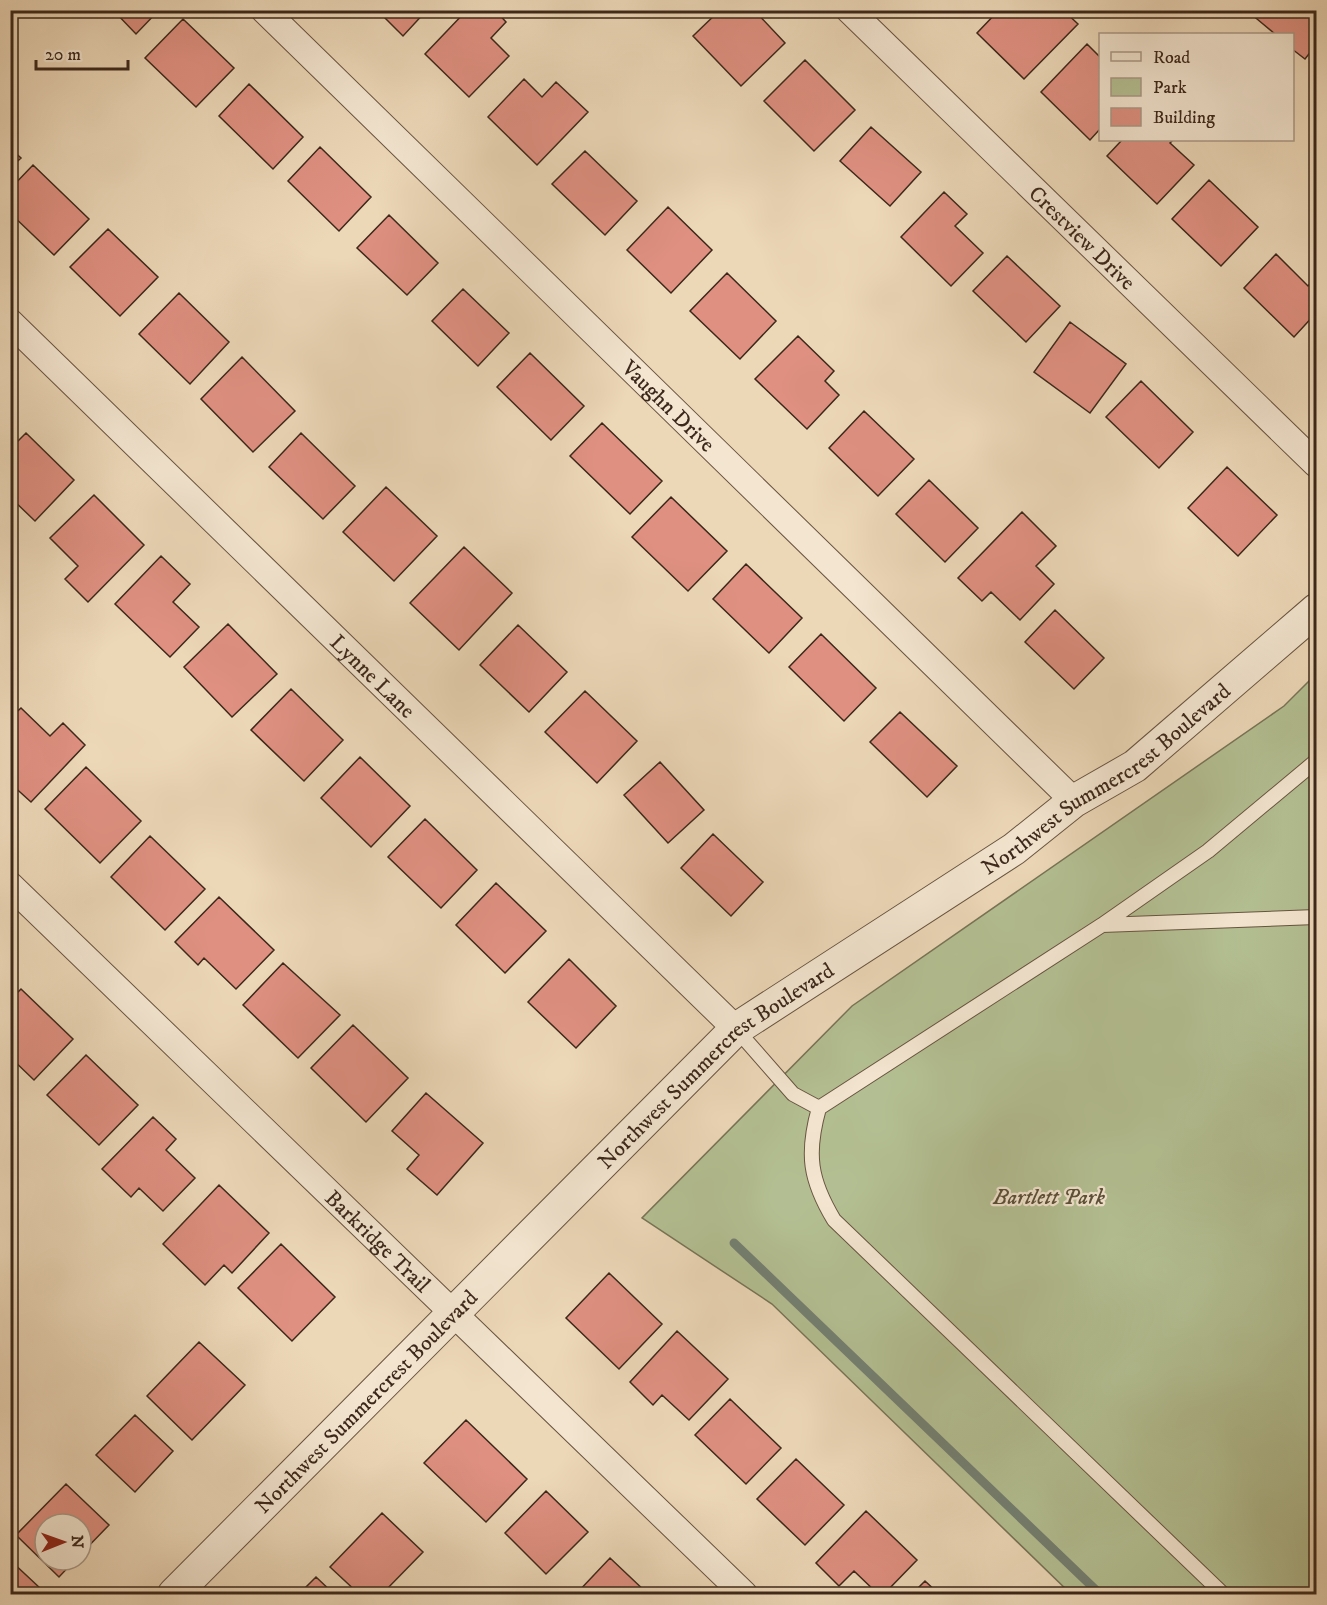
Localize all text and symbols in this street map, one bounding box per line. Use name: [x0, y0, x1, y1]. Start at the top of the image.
scale bar: [36, 33, 128, 71]
legend: [1099, 33, 1294, 141]
text: 20 m: [45, 44, 81, 66]
text: Road: [1153, 47, 1190, 69]
text: Park: [1153, 77, 1187, 99]
text: Building: [1153, 107, 1215, 129]
street label: Crestview Drive: [1023, 180, 1141, 296]
street label: Vaughn Drive: [615, 354, 720, 458]
street label: Lynne Lane: [324, 629, 420, 724]
street label: Northwest Summercrest Boulevard: [977, 678, 1236, 881]
street label: Northwest Summercrest Boulevard: [593, 957, 839, 1175]
park label: Bartlett Park: [992, 1184, 1106, 1211]
street label: Barkridge Trail: [319, 1185, 436, 1299]
street label: Northwest Summercrest Boulevard: [250, 1285, 484, 1520]
north arrow: [33, 1512, 93, 1572]
text: N: [67, 1535, 87, 1548]

